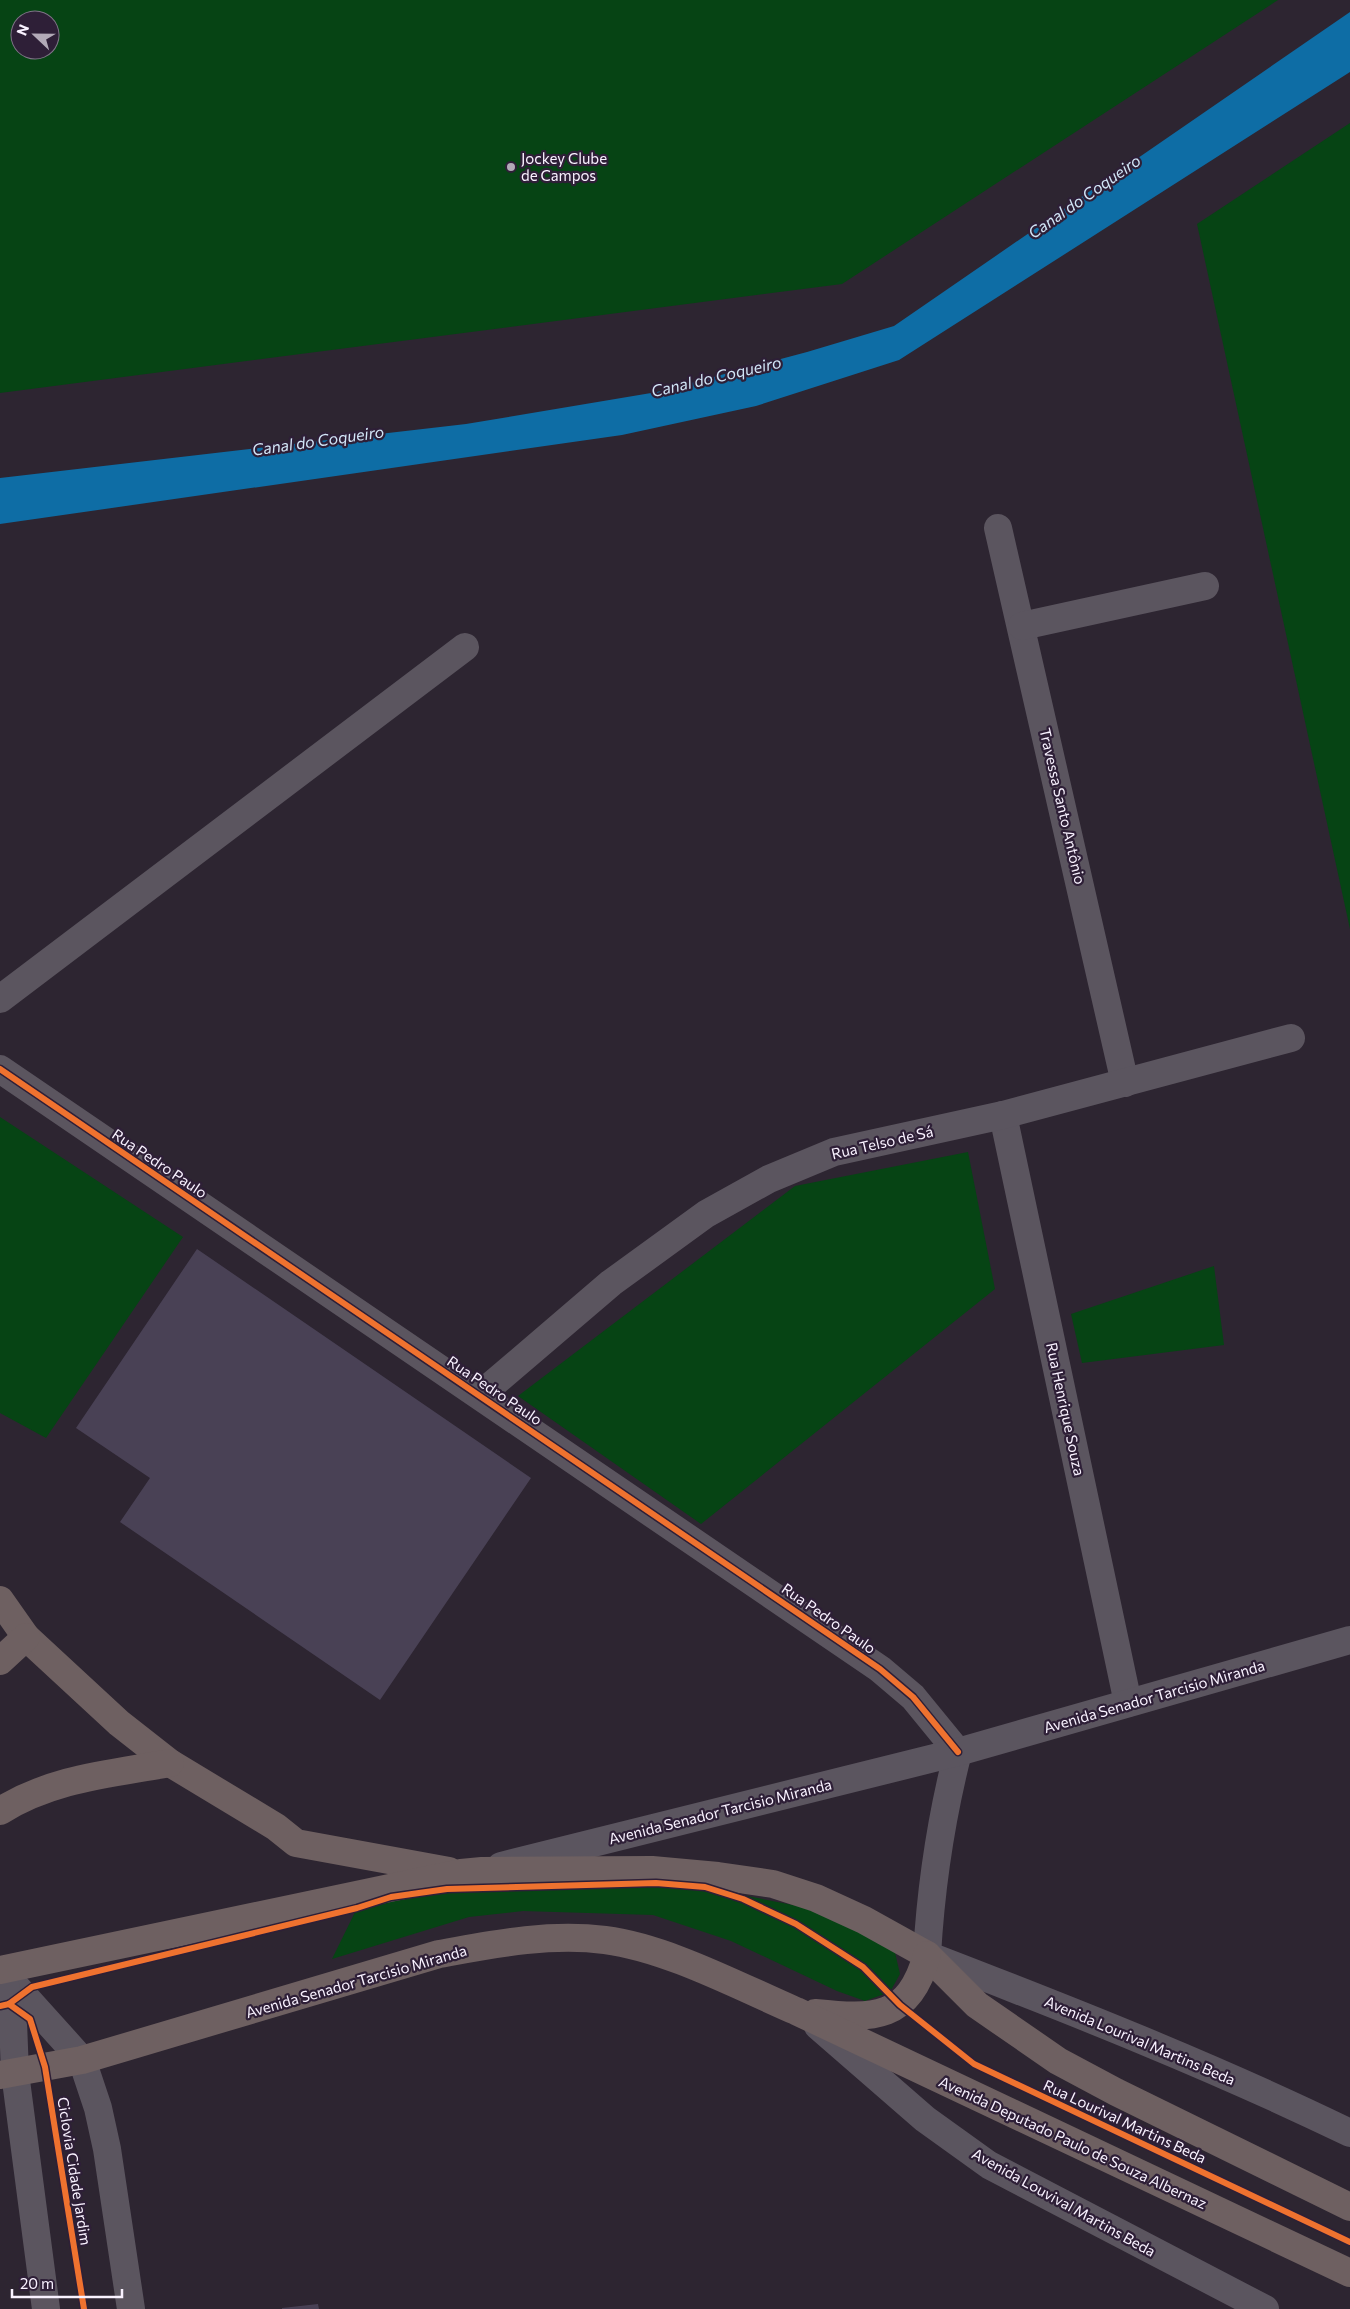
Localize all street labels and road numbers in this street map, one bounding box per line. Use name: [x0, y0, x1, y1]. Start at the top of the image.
street label: Travessa Santo Antônio: [1036, 726, 1090, 886]
street label: Rua Telso de Sá: [829, 1122, 935, 1162]
street label: Rua Pedro Paulo: [109, 1125, 211, 1201]
street label: Rua Henrique Souza: [1043, 1341, 1089, 1477]
street label: Rua Pedro Paulo: [444, 1352, 546, 1428]
street label: Rua Pedro Paulo: [778, 1579, 880, 1657]
street label: Avenida Senador Tarcisio Miranda: [1041, 1656, 1267, 1736]
street label: Avenida Senador Tarcisio Miranda: [607, 1775, 833, 1847]
street label: Avenida Senador Tarcisio Miranda: [243, 1941, 469, 2021]
street label: Avenida Lourival Martins Beda: [1042, 1992, 1238, 2088]
street label: Avenida Deputado Paulo de Souza Albernaz: [936, 2072, 1210, 2212]
street label: Rua Lourival Martins Beda: [1041, 2075, 1209, 2167]
street label: Ciclovia Cidade Jardim: [54, 2096, 96, 2246]
street label: Avenida Louvival Martins Beda: [969, 2144, 1159, 2260]

